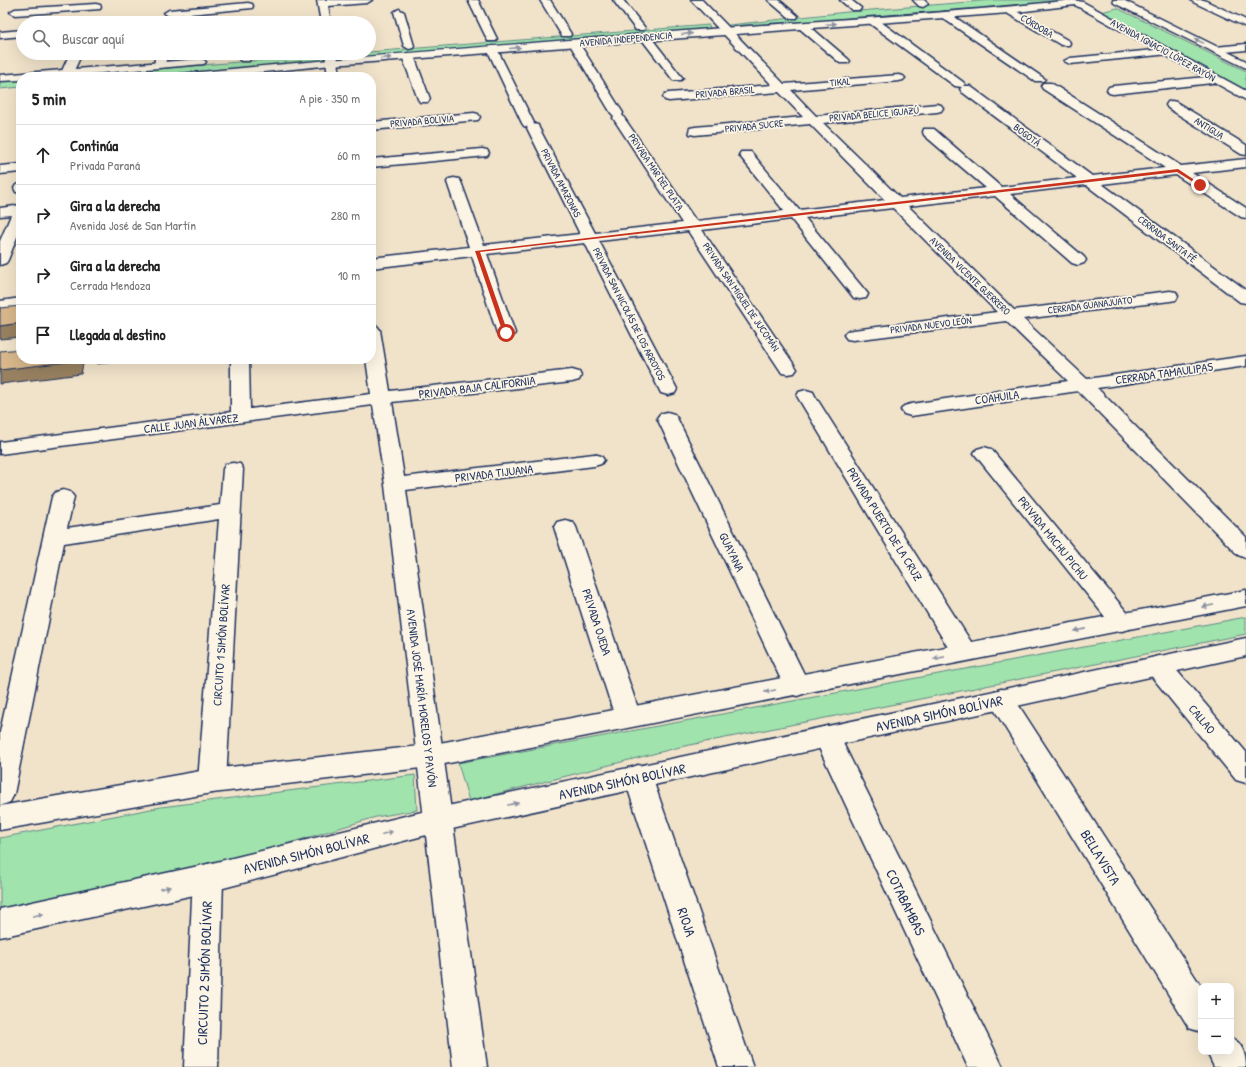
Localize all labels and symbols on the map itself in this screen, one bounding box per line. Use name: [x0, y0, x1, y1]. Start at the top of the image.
street label: CÓRDOBA: [1018, 11, 1056, 41]
street label: AVENIDA IGNACIO LÓPEZ RAYÓN: [1108, 16, 1218, 84]
one-way arrow: [825, 21, 837, 28]
street label: AVENIDA INDEPENDENCIA: [579, 28, 673, 50]
one-way arrow: [681, 30, 693, 37]
one-way arrow: [1193, 38, 1204, 45]
one-way arrow: [509, 44, 521, 51]
one-way arrow: [380, 54, 392, 61]
street label: TIKAL: [829, 75, 851, 89]
street label: PRIVADA BRASIL: [695, 83, 755, 101]
street label: PRIVADA BELICE IGUAZÚ: [829, 104, 920, 124]
street label: PRIVADA BOLIVIA: [390, 112, 454, 130]
street label: ANTIGUA: [1192, 114, 1226, 142]
street label: PRIVADA SUCRE: [724, 116, 784, 136]
street label: BOGOTÁ: [1011, 121, 1043, 149]
street label: PRIVADA MAR DEL PLATA: [625, 131, 687, 213]
street label: PRIVADA AMAZONAS: [538, 147, 584, 220]
route end: [1191, 176, 1209, 194]
street label: CERRADA SANTA FÉ: [1135, 213, 1200, 266]
street label: AVENIDA VICENTE GUERRERO: [927, 234, 1013, 318]
street label: PRIVADA SAN MIGUEL DE JUCOMÁN: [700, 240, 782, 354]
street label: PRIVADA SAN NICOLÁS DE LOS ARROYOS: [590, 245, 668, 383]
street label: CERRADA GUANAJUATO: [1047, 293, 1134, 317]
street label: PRIVADA NUEVO LEÓN: [890, 314, 972, 336]
route start: [497, 324, 515, 342]
street label: CERRADA TAMAULIPAS: [1114, 358, 1214, 388]
street label: PRIVADA BAJA CALIFORNIA: [418, 371, 536, 403]
street label: COAHUILA: [974, 385, 1020, 409]
street label: CALLE JUAN ÁLVAREZ: [143, 409, 239, 437]
street label: PRIVADA TIJUANA: [454, 460, 534, 486]
street label: PRIVADA PUERTO DE LA CRUZ: [843, 464, 927, 584]
street label: PRIVADA MACHU PICHU: [1014, 493, 1092, 584]
street label: GUAYANA: [715, 530, 749, 575]
street label: CIRCUITO 1 SIMÓN BOLÍVAR: [208, 583, 234, 707]
street label: PRIVADA OJEDA: [578, 587, 616, 658]
one-way arrow: [1202, 603, 1214, 609]
street label: AVENIDA JOSÉ MARÍA MORELOS Y PAVÓN: [403, 608, 441, 788]
one-way arrow: [1074, 628, 1086, 634]
one-way arrow: [932, 655, 945, 661]
one-way arrow: [764, 688, 776, 694]
street label: AVENIDA SIMÓN BOLÍVAR: [874, 690, 1004, 736]
street label: CALLAO: [1185, 701, 1220, 738]
street label: AVENIDA SIMÓN BOLÍVAR: [557, 758, 687, 804]
one-way arrow: [507, 800, 519, 806]
street label: BELLAVISTA: [1077, 826, 1125, 888]
street label: AVENIDA SIMÓN BOLÍVAR: [241, 828, 371, 878]
one-way arrow: [381, 830, 393, 836]
street label: COTABAMBAS: [882, 866, 930, 939]
one-way arrow: [159, 884, 171, 890]
street label: CIRCUITO 2 SIMÓN BOLÍVAR: [192, 901, 216, 1045]
street label: RIOJA: [673, 905, 701, 939]
one-way arrow: [32, 911, 44, 917]

